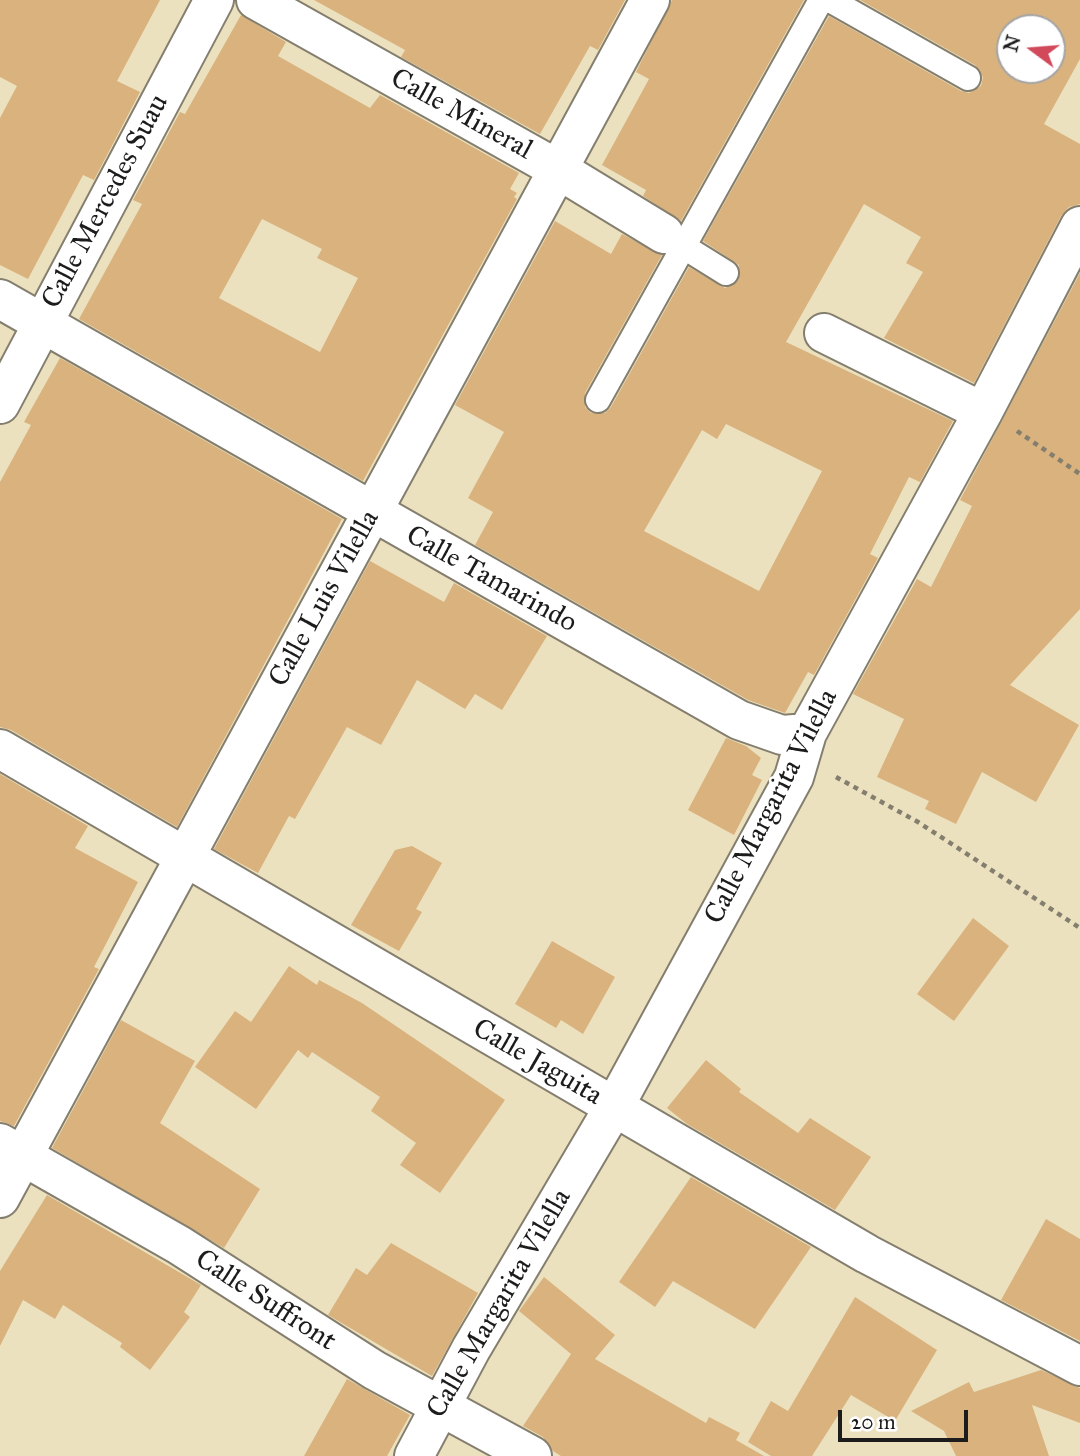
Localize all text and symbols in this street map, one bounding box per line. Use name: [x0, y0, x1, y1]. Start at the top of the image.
north arrow: [996, 14, 1066, 84]
text: N: [999, 33, 1026, 55]
street label: Calle Mineral: [384, 62, 538, 168]
street label: Calle Mercedes Suau: [35, 89, 177, 315]
street label: Calle Luis Vilella: [263, 505, 387, 693]
street label: Calle Tamarindo: [400, 519, 582, 641]
street label: Calle Margarita Vilella: [698, 684, 846, 930]
street label: Calle Jaguita: [466, 1013, 608, 1113]
street label: Calle Margarita Vilella: [421, 1184, 579, 1424]
street label: Calle Suffront: [188, 1243, 342, 1359]
scale bar: [842, 1396, 972, 1440]
text: 20 m: [851, 1409, 896, 1435]

